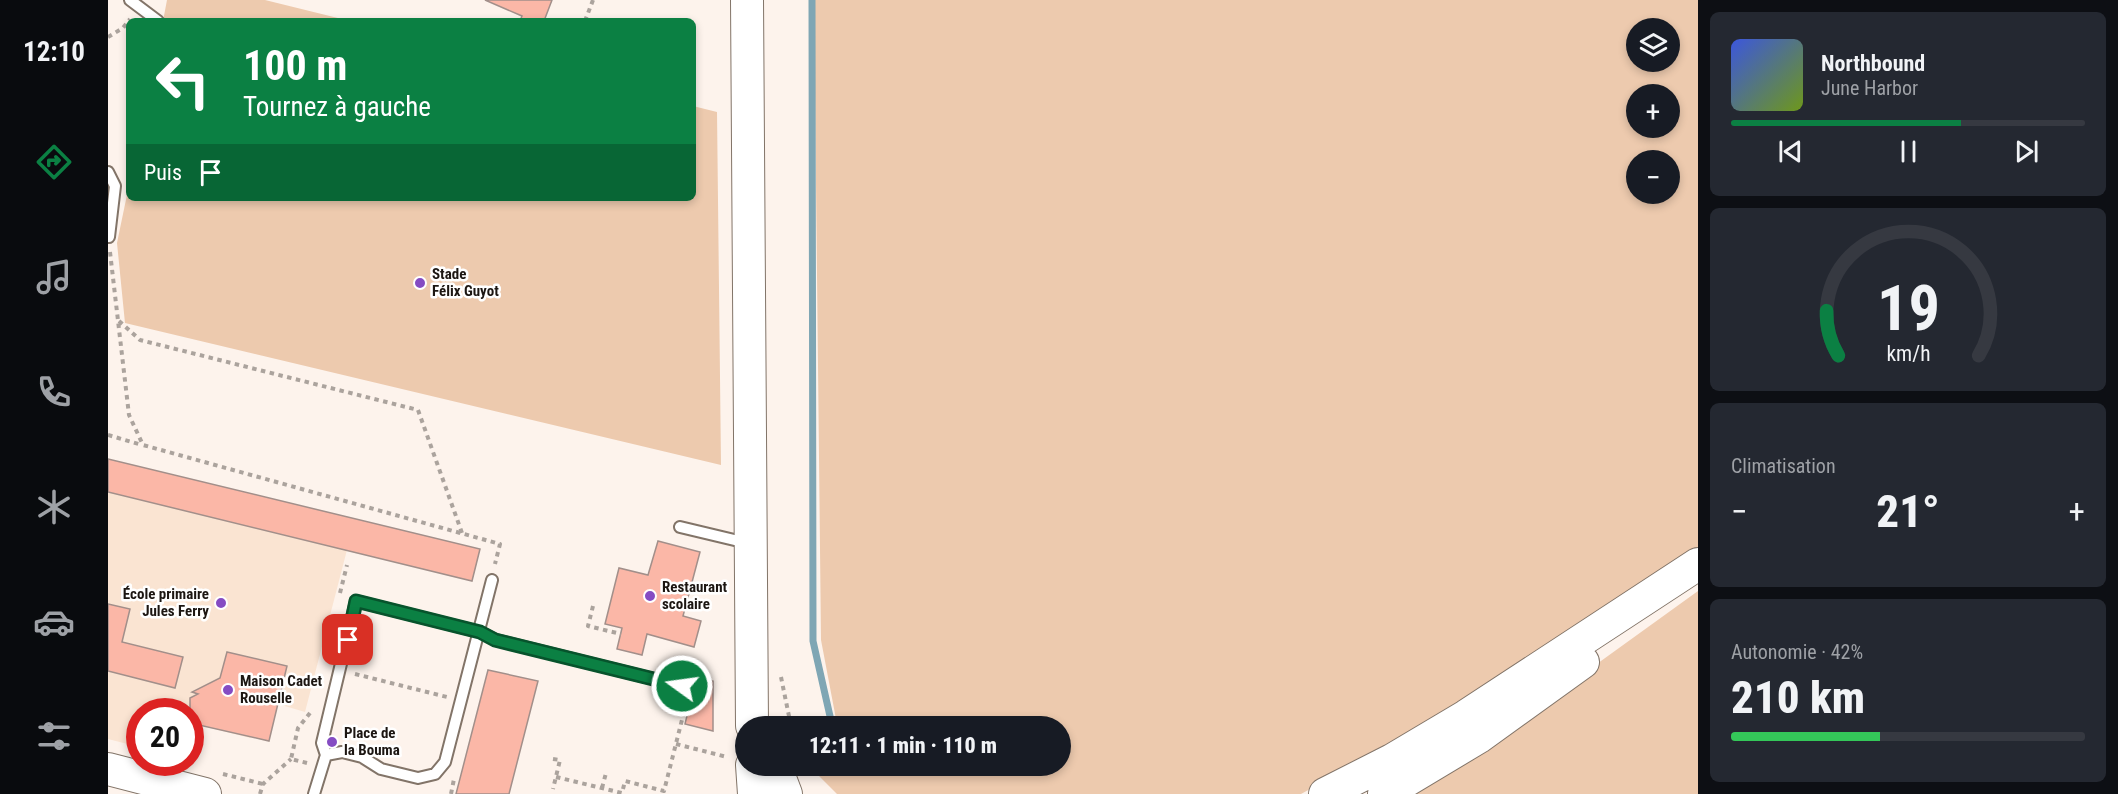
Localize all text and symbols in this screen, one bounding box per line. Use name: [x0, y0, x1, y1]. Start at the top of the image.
map controls: [1626, 18, 1680, 204]
button: layers: [1626, 18, 1680, 72]
text: 12:10: [23, 36, 85, 68]
text: 100 m: [243, 41, 348, 90]
icon: left: [144, 42, 222, 120]
text: Northbound: [1821, 51, 1925, 76]
text: June Harbor: [1821, 76, 1918, 100]
button: +: [1626, 84, 1680, 138]
text: Tournez à gauche: [243, 91, 431, 123]
icon: previous: [1774, 135, 1807, 168]
icon: pause: [1892, 135, 1925, 168]
icon: next: [2010, 135, 2043, 168]
icon: directions: [33, 141, 75, 183]
button: −: [1626, 150, 1680, 204]
icon: arrive: [194, 156, 227, 189]
text: Puis: [144, 160, 182, 185]
icon: music: [33, 256, 75, 298]
place label: Stade Félix Guyot: [432, 265, 499, 300]
text: 19: [1876, 272, 1940, 345]
marker: Stade Félix Guyot: [413, 276, 427, 290]
text: km/h: [1886, 342, 1930, 367]
icon: phone: [33, 371, 75, 413]
text: Climatisation: [1731, 454, 1836, 478]
text: 21°: [1876, 485, 1940, 538]
icon: climate: [33, 486, 75, 528]
text: −: [1731, 492, 1748, 531]
text: +: [2069, 492, 2085, 531]
place label: Restaurant scolaire: [662, 578, 728, 613]
place label: École primaire Jules Ferry: [123, 585, 209, 620]
marker: Restaurant scolaire: [643, 589, 657, 603]
marker: École primaire Jules Ferry: [214, 596, 228, 610]
icon: car: [33, 601, 75, 643]
pin: [322, 614, 373, 665]
icon: arrive: [331, 623, 364, 656]
text: Autonomie · 42%: [1731, 640, 1863, 664]
position arrow: [650, 654, 714, 718]
text: 210 km: [1731, 671, 1865, 724]
place label: Maison Cadet Rouselle: [240, 672, 323, 707]
marker: Maison Cadet Rouselle: [221, 683, 235, 697]
speed limit sign: 20: [126, 698, 204, 776]
icon: filters: [33, 715, 75, 757]
place label: Place de la Bouma: [344, 724, 400, 759]
text: 12:11 · 1 min · 110 m: [809, 733, 997, 758]
marker: Place de la Bouma: [325, 735, 339, 749]

